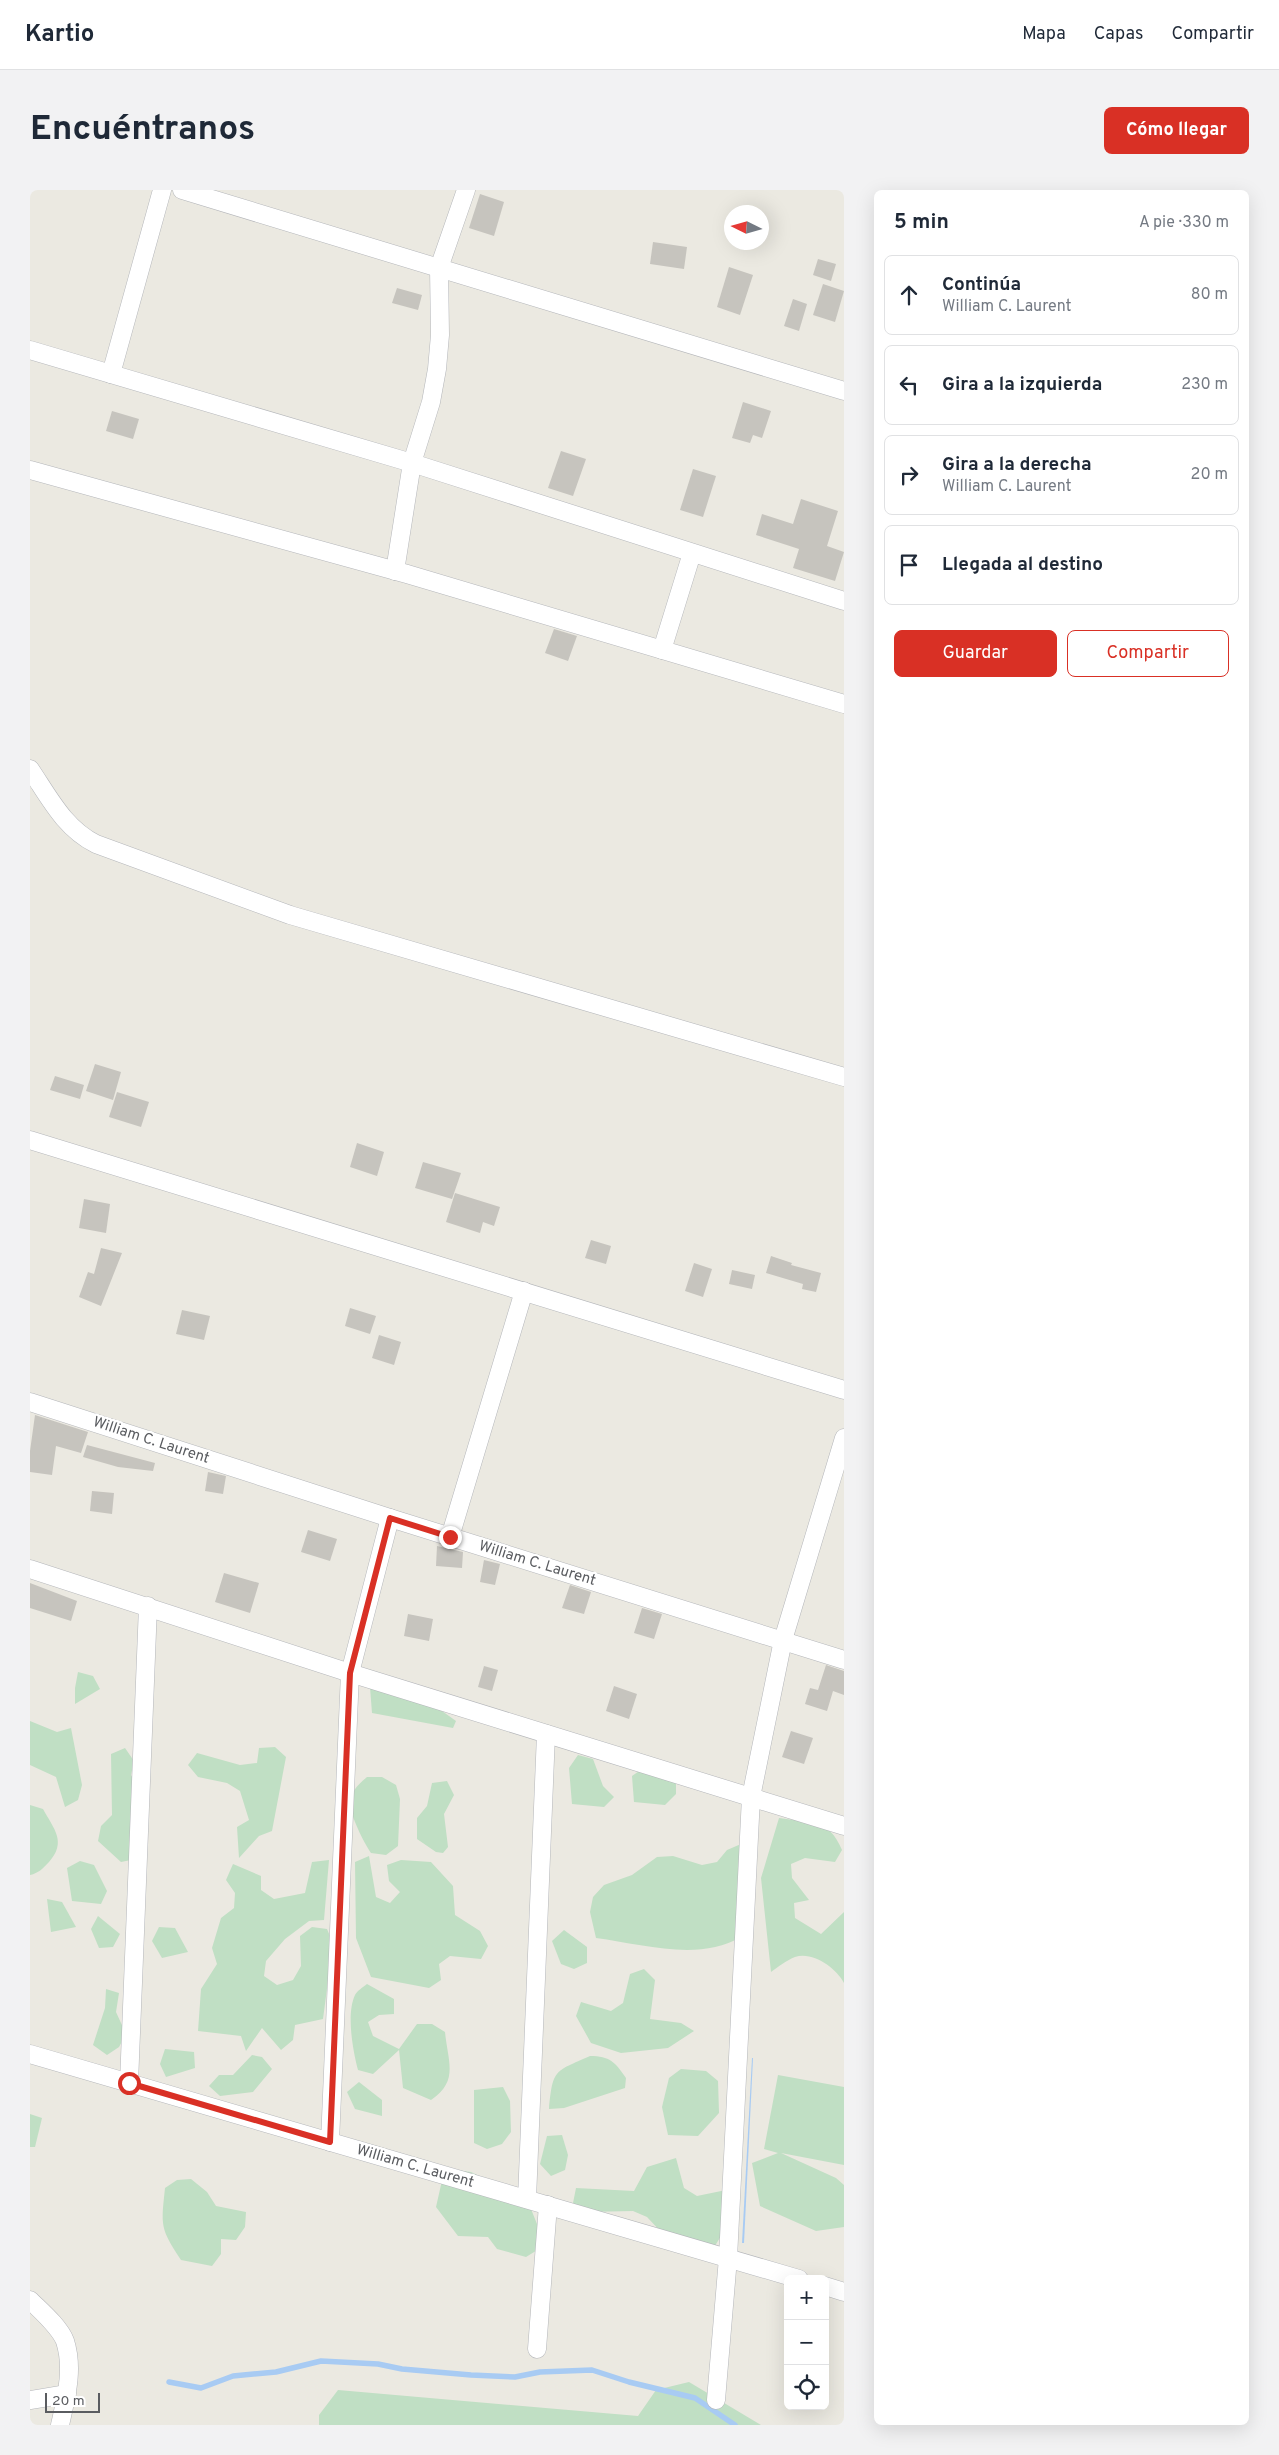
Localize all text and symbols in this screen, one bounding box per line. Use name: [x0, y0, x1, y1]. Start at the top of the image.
text: Kartio: [25, 20, 94, 50]
text: Mapa: [1022, 23, 1066, 46]
text: Capas: [1094, 23, 1143, 46]
text: Compartir: [1171, 23, 1254, 46]
button: Cómo llegar: [1104, 107, 1249, 154]
text: Encuéntranos: [30, 108, 255, 152]
north arrow: [724, 205, 769, 250]
text: 5 min: [894, 209, 949, 236]
text: A pie · 330 m: [1139, 213, 1229, 233]
text: Continúa: [942, 273, 1021, 297]
icon: ahead: [895, 281, 923, 309]
text: 80 m: [1191, 285, 1228, 305]
text: William C. Laurent: [942, 297, 1072, 317]
icon: left: [895, 371, 923, 399]
text: Gira a la izquierda: [942, 373, 1102, 397]
text: 230 m: [1181, 375, 1228, 395]
text: Gira a la derecha: [942, 453, 1092, 477]
icon: right: [895, 461, 923, 489]
text: 20 m: [1191, 465, 1228, 485]
text: William C. Laurent: [942, 477, 1072, 497]
icon: arrive: [895, 551, 923, 579]
text: Llegada al destino: [942, 553, 1103, 577]
button: Guardar: [894, 630, 1057, 677]
button: Compartir: [1067, 630, 1229, 677]
street label: William C. Laurent: [90, 1413, 212, 1469]
route end: [439, 1526, 462, 1549]
street label: William C. Laurent: [476, 1537, 598, 1591]
route start: [118, 2072, 141, 2095]
street label: William C. Laurent: [354, 2141, 476, 2193]
map controls: [784, 2275, 829, 2410]
button: +: [784, 2275, 829, 2320]
button: −: [784, 2320, 829, 2365]
button: locate: [784, 2365, 829, 2410]
scale bar: [45, 2390, 100, 2413]
text: 20 m: [52, 2393, 85, 2410]

